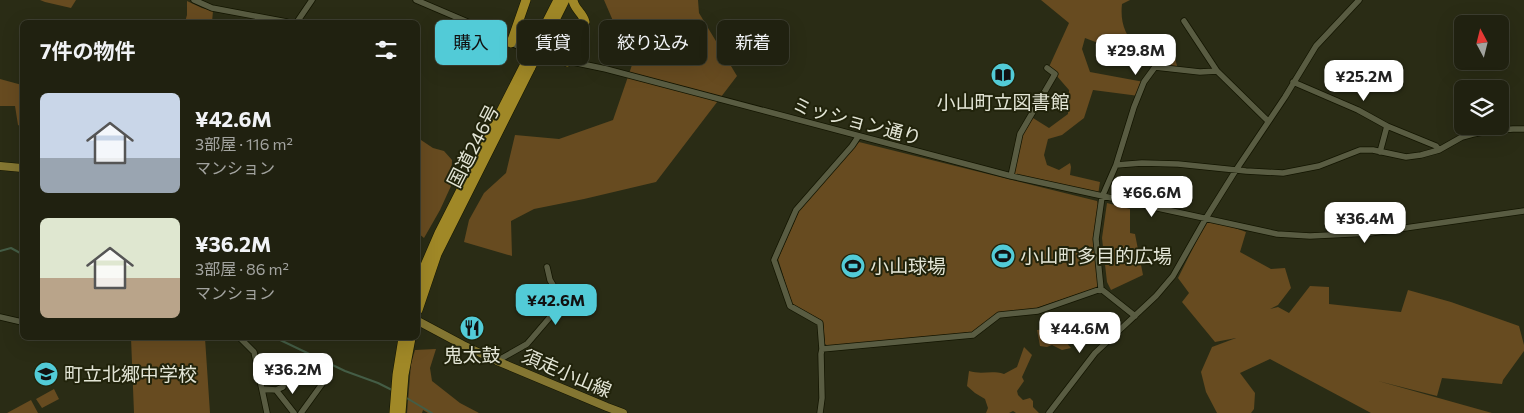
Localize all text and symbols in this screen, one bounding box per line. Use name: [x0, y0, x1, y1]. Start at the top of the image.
north arrow: [1454, 15, 1509, 70]
map controls: [1454, 15, 1509, 135]
chip: 購入: [435, 20, 507, 65]
chip: 賃貸: [517, 20, 589, 65]
chip: 絞り込み: [599, 20, 707, 65]
chip: 新着: [717, 20, 789, 65]
pin: ¥29.8M: [1095, 34, 1177, 76]
icon: filters: [372, 36, 400, 64]
text: 7件の物件: [40, 38, 136, 63]
text: ¥29.8M: [1107, 40, 1165, 59]
pin: ¥25.2M: [1323, 59, 1405, 102]
library icon: 小山町立図書館: [990, 62, 1016, 88]
text: ¥25.2M: [1335, 66, 1393, 85]
button: layers: [1454, 80, 1509, 135]
place label: 小山町立図書館: [936, 90, 1070, 113]
street label: ミッション通り: [790, 92, 924, 149]
street label: 国道246号: [442, 100, 503, 191]
text: ¥42.6M: [195, 106, 272, 131]
icon: home: [80, 113, 140, 173]
text: 3部屋 · 116 m²: [195, 134, 293, 153]
text: マンション: [195, 158, 275, 177]
pin: ¥66.6M: [1111, 176, 1193, 218]
text: ¥66.6M: [1122, 182, 1182, 201]
pin: ¥36.4M: [1324, 202, 1406, 244]
text: ¥36.4M: [1336, 208, 1394, 227]
text: ¥36.2M: [195, 231, 271, 256]
icon: home: [80, 238, 140, 298]
sports icon: 小山町多目的広場: [990, 243, 1016, 269]
place label: 小山町多目的広場: [1020, 244, 1172, 267]
sports icon: 小山球場: [840, 253, 866, 279]
place label: 小山球場: [870, 254, 946, 277]
text: 3部屋 · 86 m²: [195, 259, 289, 278]
text: マンション: [195, 283, 275, 302]
pin: ¥42.6M: [515, 284, 597, 326]
text: ¥42.6M: [527, 290, 585, 309]
pin: ¥44.6M: [1039, 312, 1121, 354]
restaurant icon: 鬼太鼓: [459, 315, 485, 341]
text: ¥44.6M: [1050, 318, 1110, 337]
place label: 鬼太鼓: [443, 343, 501, 366]
street label: 須走小山線: [519, 343, 615, 402]
pin: ¥36.2M: [252, 352, 334, 395]
text: ¥36.2M: [264, 359, 322, 378]
school or university icon: 町立北郷中学校: [33, 361, 59, 387]
place label: 町立北郷中学校: [64, 362, 197, 385]

